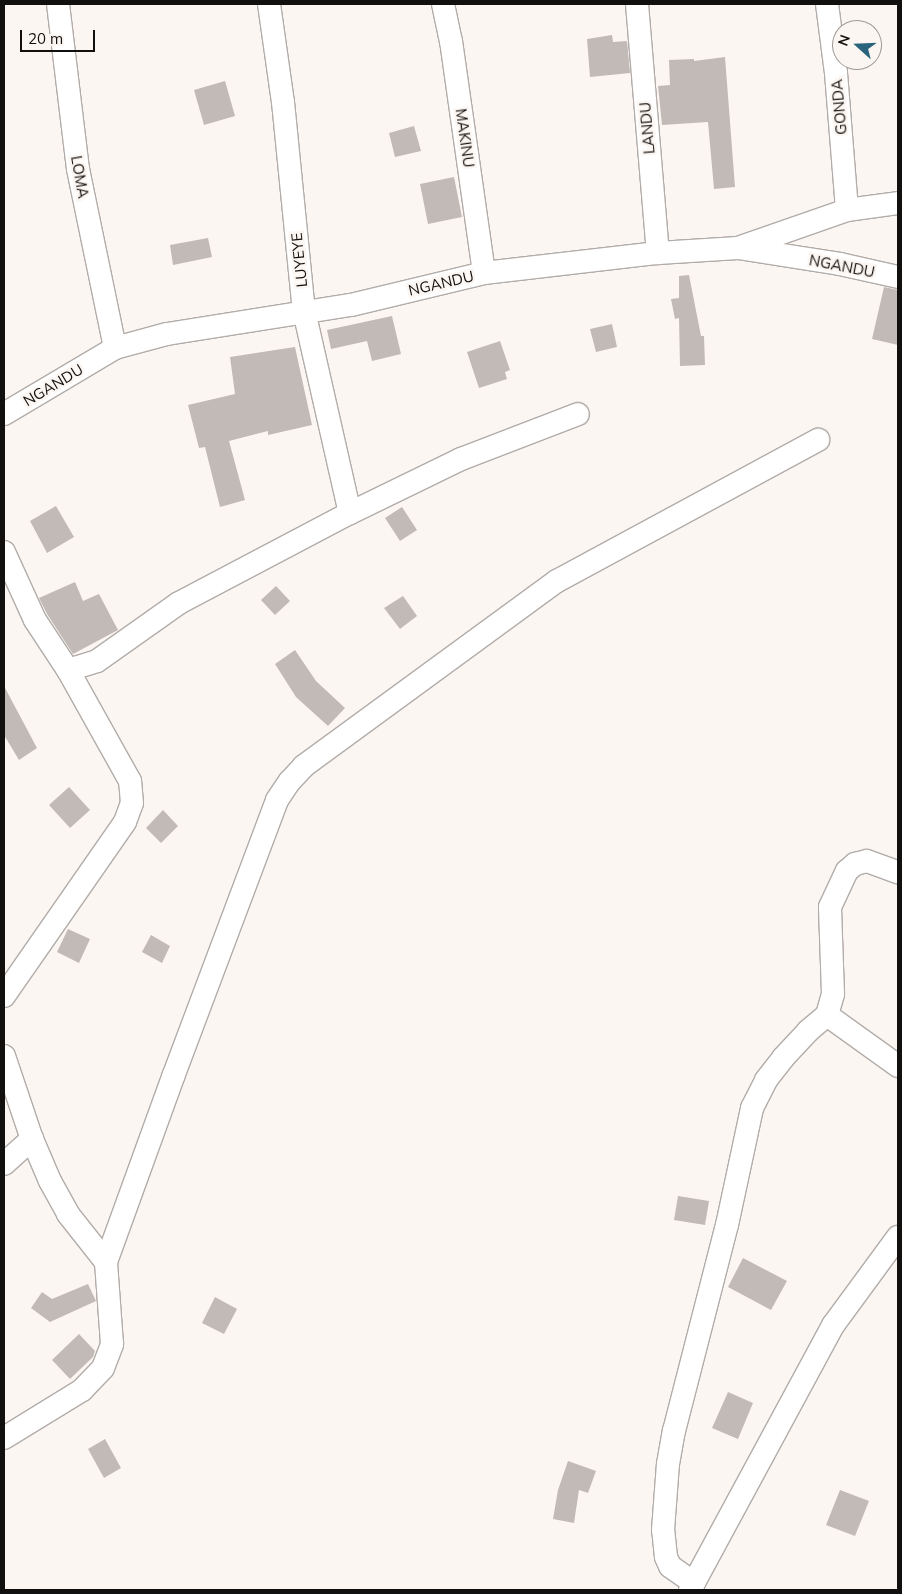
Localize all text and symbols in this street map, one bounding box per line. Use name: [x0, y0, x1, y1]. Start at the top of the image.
scale bar: [22, 20, 98, 52]
north arrow: [832, 20, 882, 70]
text: 20 m: [28, 29, 63, 48]
text: N: [834, 32, 854, 48]
street label: GONDA: [828, 78, 850, 136]
street label: LANDU: [636, 101, 658, 155]
street label: MAKINU: [452, 107, 478, 169]
street label: LOMA: [67, 154, 93, 200]
street label: LUYEYE: [287, 232, 311, 288]
street label: NGANDU: [808, 251, 876, 281]
street label: NGANDU: [407, 267, 475, 299]
street label: NGANDU: [20, 360, 86, 410]

